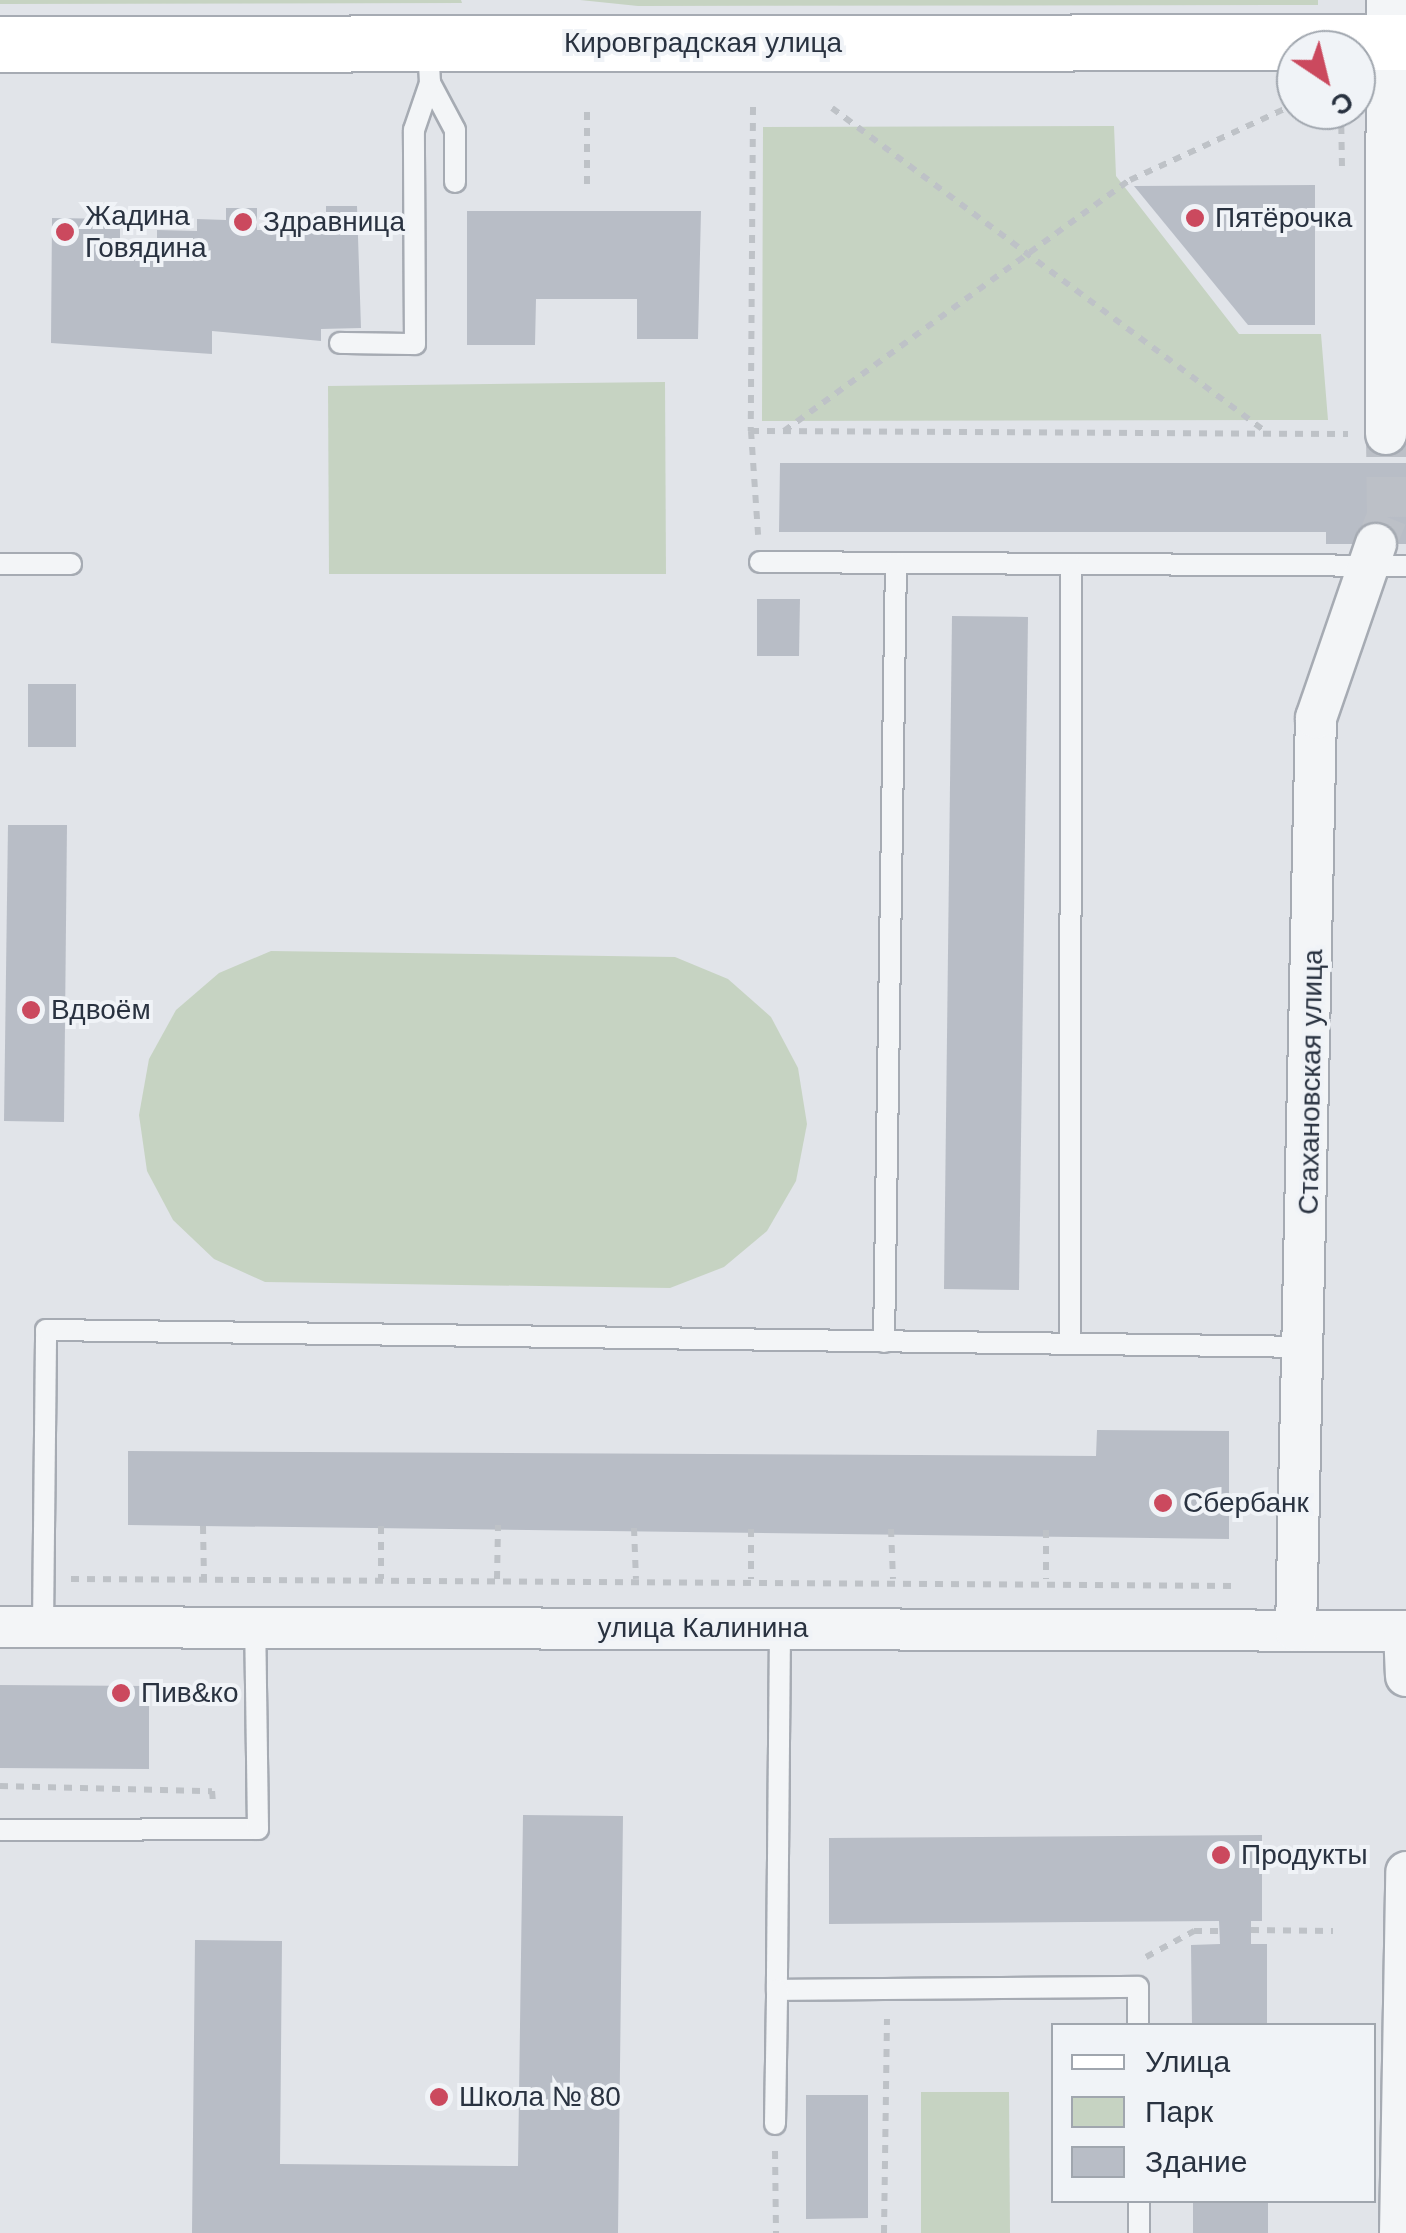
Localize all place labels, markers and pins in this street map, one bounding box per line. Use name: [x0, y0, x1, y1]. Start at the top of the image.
place label: Жадина Говядина: [85, 199, 207, 265]
place label: Пятёрочка: [1215, 201, 1352, 235]
place label: Здравница: [263, 205, 405, 239]
marker: Пятёрочка: [1184, 207, 1206, 229]
marker: Здравница: [232, 211, 254, 233]
marker: Жадина Говядина: [54, 221, 76, 243]
place label: Вдвоём: [51, 993, 151, 1027]
marker: Вдвоём: [20, 999, 42, 1021]
place label: Сбербанк: [1183, 1486, 1309, 1520]
marker: Сбербанк: [1152, 1492, 1174, 1514]
place label: Пив&ко: [141, 1676, 238, 1710]
marker: Пив&ко: [110, 1682, 132, 1704]
place label: Продукты: [1241, 1838, 1368, 1872]
marker: Продукты: [1210, 1844, 1232, 1866]
place label: Школа № 80: [459, 2080, 621, 2114]
marker: Школа № 80: [428, 2086, 450, 2108]

